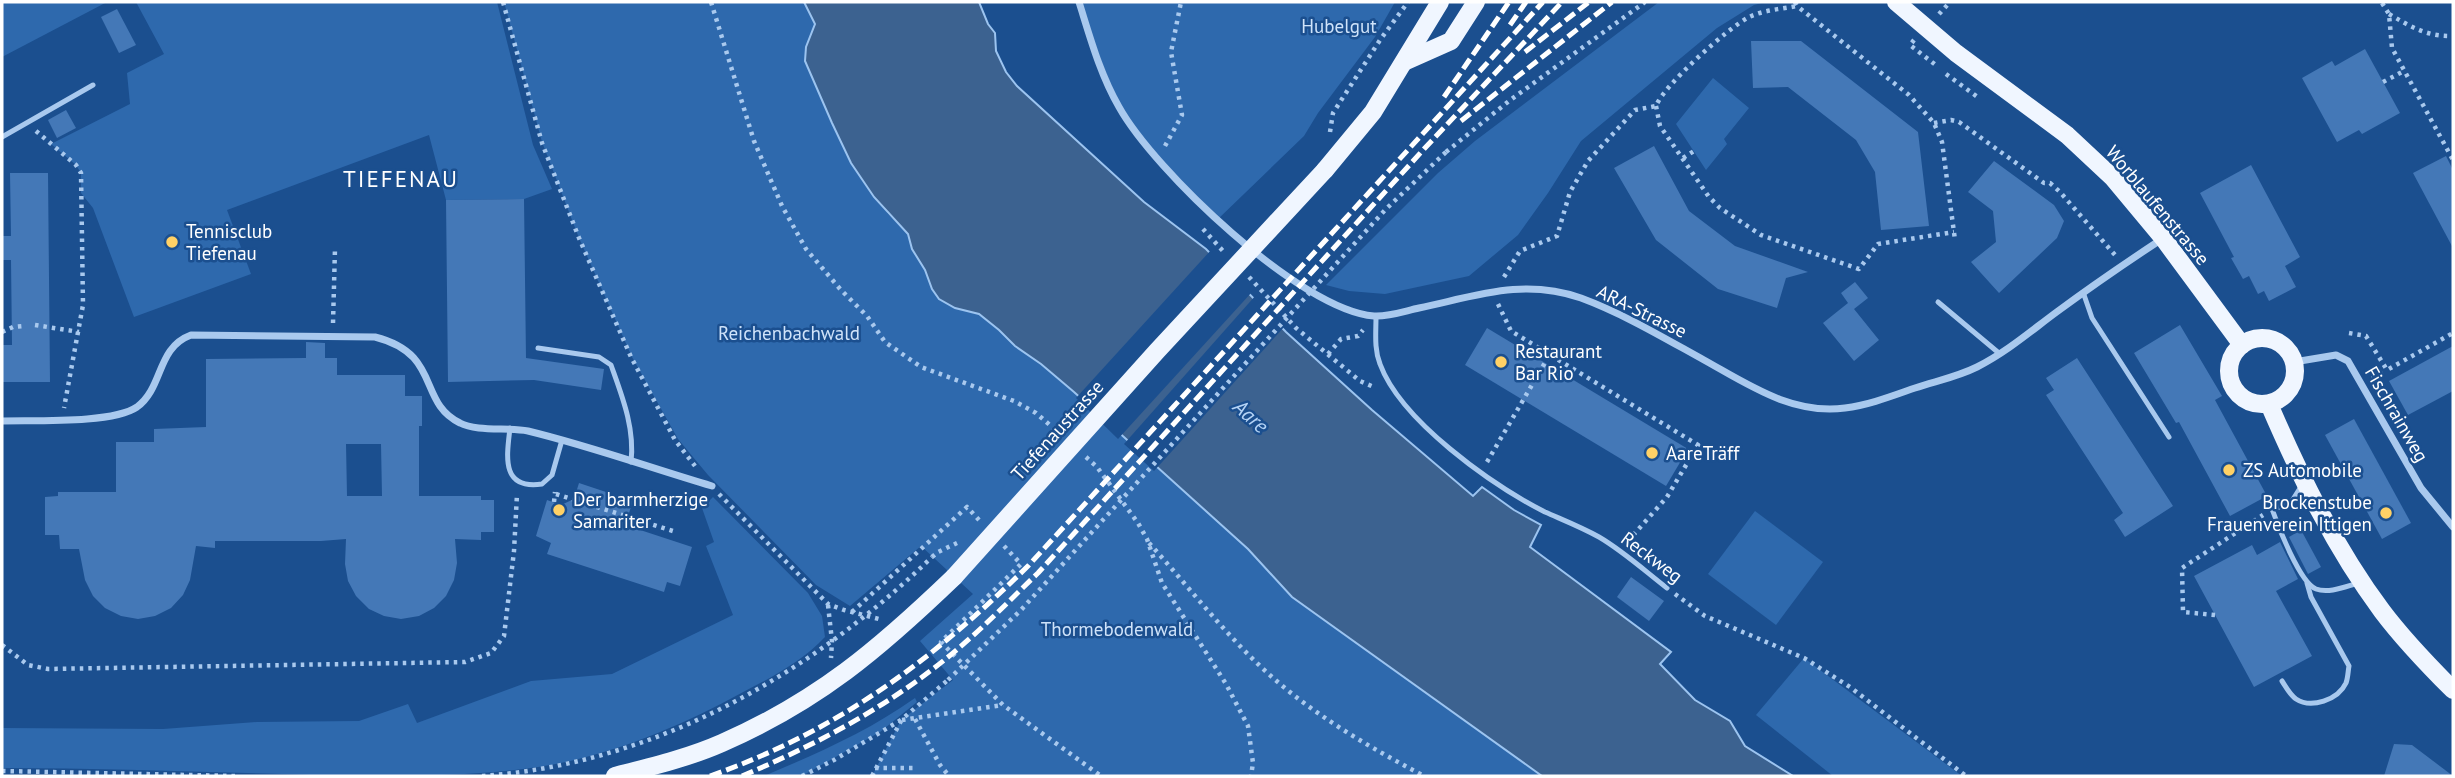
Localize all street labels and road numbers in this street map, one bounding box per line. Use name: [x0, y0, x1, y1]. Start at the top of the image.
street label: Worblaufenstrasse: [2101, 140, 2215, 270]
street label: ARA-Strasse: [1593, 279, 1691, 343]
street label: Fischrainweg: [2360, 362, 2434, 466]
street label: Tiefenaustrasse: [1006, 375, 1108, 485]
street label: Reckweg: [1616, 526, 1688, 588]

